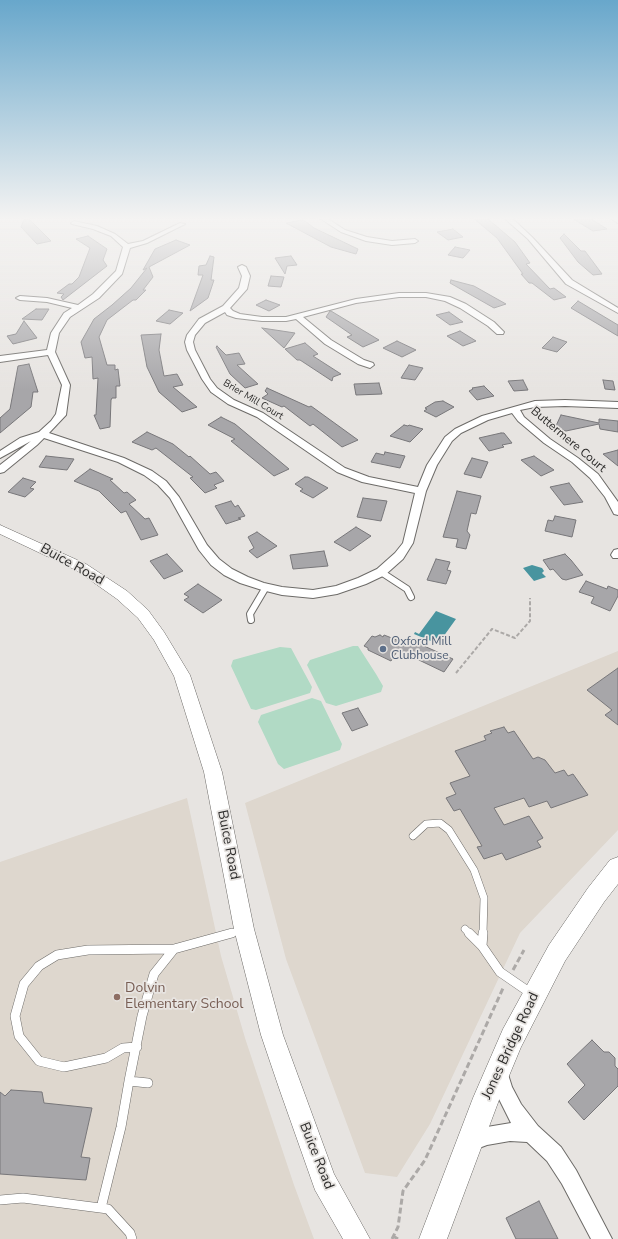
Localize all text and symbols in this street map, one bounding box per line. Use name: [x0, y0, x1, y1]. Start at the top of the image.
street label: Brier Mill Court: [221, 377, 285, 423]
street label: Buttermere Court: [527, 404, 609, 476]
street label: Buice Road: [37, 541, 107, 589]
place label: Oxford Mill Clubhouse: [391, 635, 451, 663]
marker: Oxford Mill Clubhouse: [378, 644, 388, 654]
street label: Buice Road: [213, 809, 243, 881]
place label: Dolvin Elementary School: [125, 981, 243, 1014]
street label: Jones Bridge Road: [479, 990, 543, 1102]
marker: Dolvin Elementary School: [112, 992, 122, 1002]
street label: Buice Road: [295, 1120, 337, 1192]

